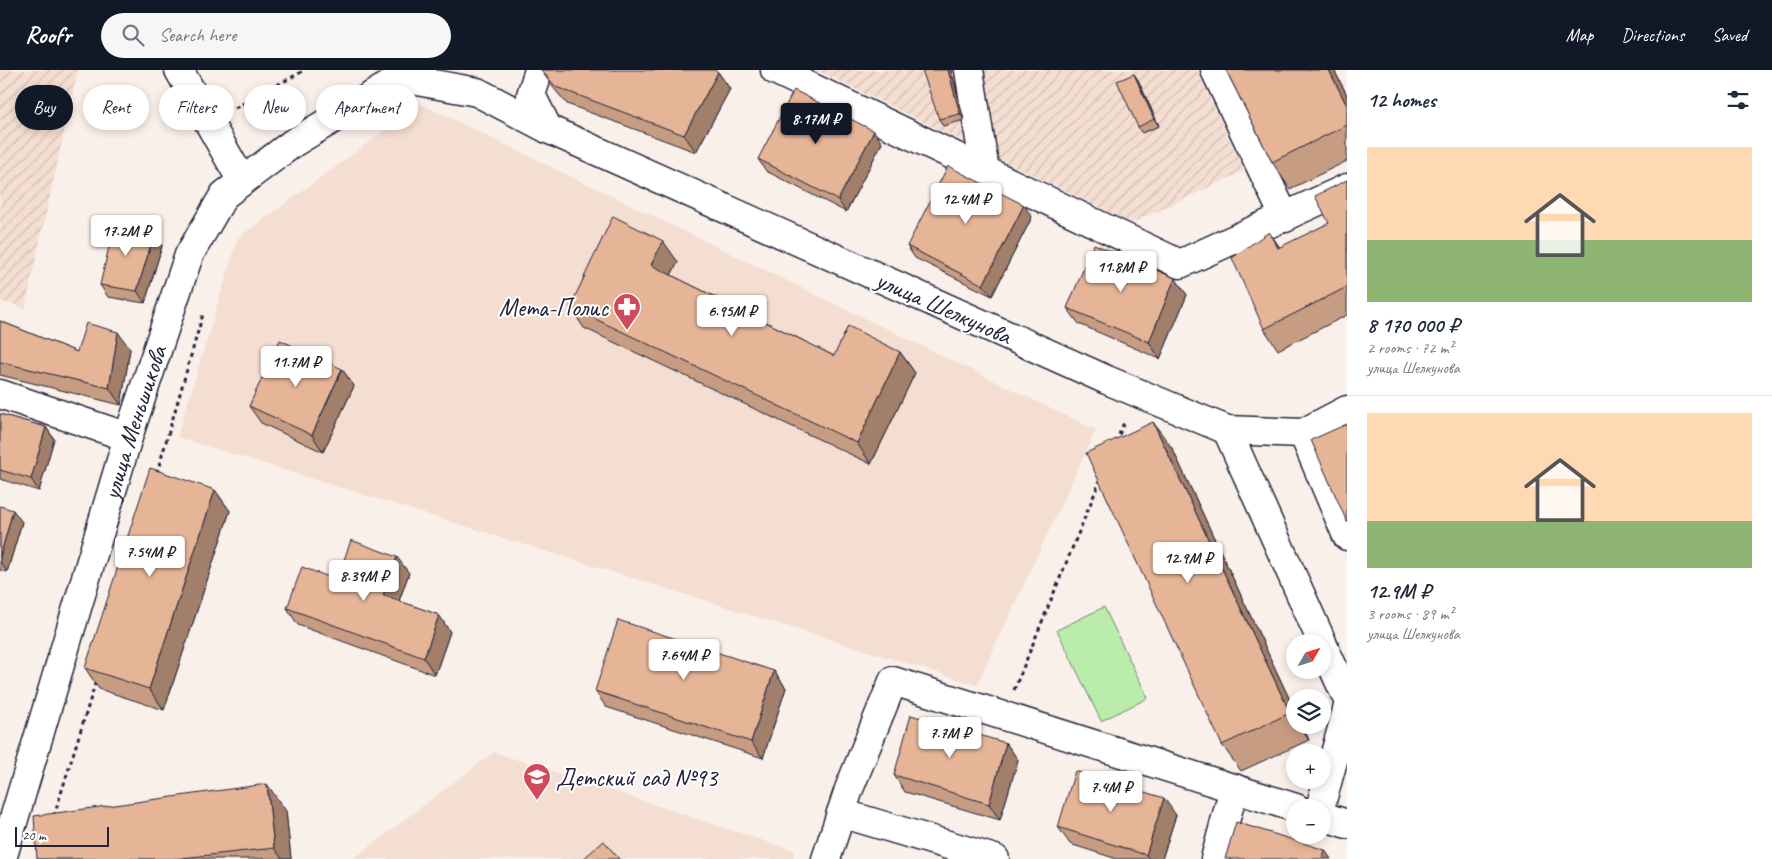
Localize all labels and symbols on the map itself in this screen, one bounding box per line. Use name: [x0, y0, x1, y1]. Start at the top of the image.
pin: 8.17M ₽: [770, 102, 862, 145]
pin: 12.4M ₽: [920, 182, 1012, 225]
pin: 17.2M ₽: [80, 214, 172, 257]
pin: 11.8M ₽: [1075, 250, 1167, 293]
street label: улица Шелкунова: [869, 263, 1018, 353]
place label: Мета-Полис: [499, 292, 609, 324]
pharmacy icon: Мета-Полис: [612, 292, 642, 331]
pin: 6.95M ₽: [686, 294, 778, 337]
street label: улица Меньшикова: [95, 340, 175, 505]
pin: 11.7M ₽: [250, 346, 342, 388]
pin: 7.54M ₽: [104, 536, 196, 578]
pin: 12.9M ₽: [1142, 542, 1234, 584]
pin: 8.39M ₽: [318, 560, 410, 602]
north arrow: [1286, 634, 1331, 679]
pin: 7.64M ₽: [638, 638, 730, 681]
pin: 7.7M ₽: [909, 716, 991, 759]
school or university icon: Детский сад №93: [522, 762, 552, 801]
place label: Детский сад №93: [556, 762, 719, 794]
pin: 7.4M ₽: [1070, 770, 1152, 813]
scale bar: [15, 824, 109, 847]

